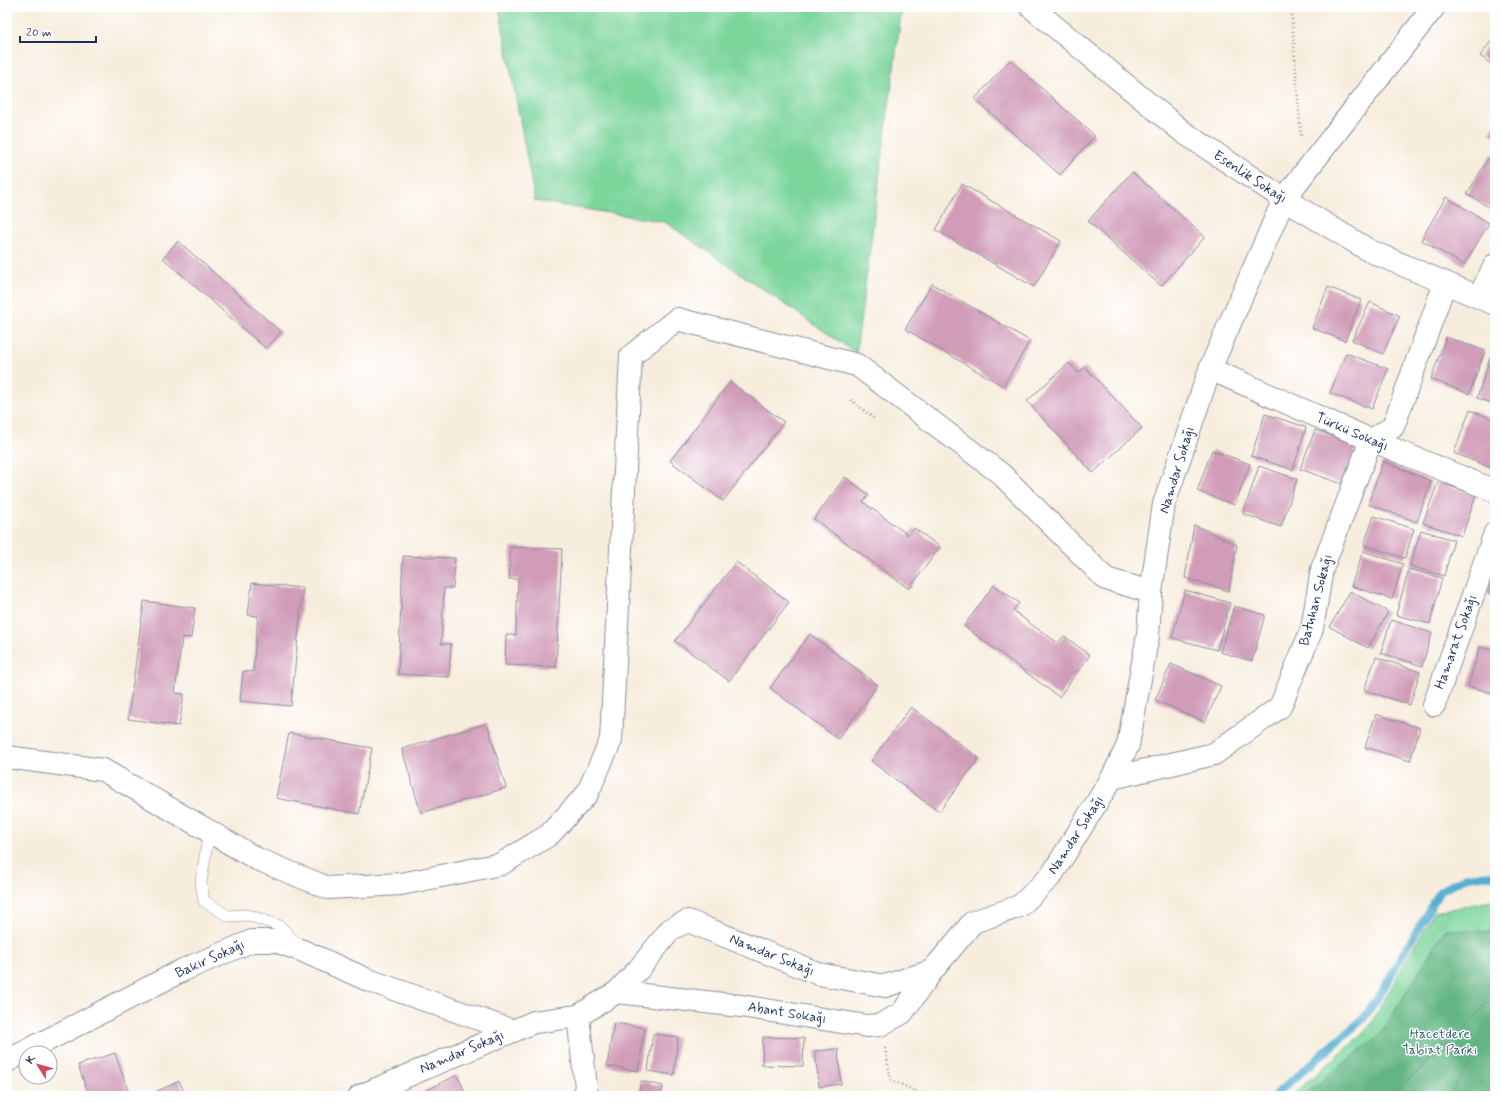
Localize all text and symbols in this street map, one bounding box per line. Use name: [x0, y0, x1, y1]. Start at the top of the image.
scale bar: [20, 18, 96, 44]
text: 20 m: [26, 25, 52, 41]
street label: Esenlik Sokağı: [1210, 146, 1290, 208]
street label: Türkü Sokağı: [1313, 409, 1391, 455]
street label: Namdar Sokağı: [1155, 424, 1199, 516]
street label: Batuhan Sokağı: [1295, 552, 1337, 648]
street label: Hamarat Sokağı: [1431, 592, 1481, 692]
street label: Namdar Sokağı: [1044, 792, 1108, 878]
street label: Namdar Sokağı: [727, 930, 817, 980]
street label: Bakır Sokağı: [172, 936, 248, 982]
street label: Abant Sokağı: [746, 998, 828, 1028]
park label: Hacetdere Tabiat Parkı: [1403, 1025, 1477, 1059]
street label: Namdar Sokağı: [417, 1026, 507, 1078]
north arrow: [18, 1045, 58, 1085]
text: K: [23, 1052, 39, 1067]

